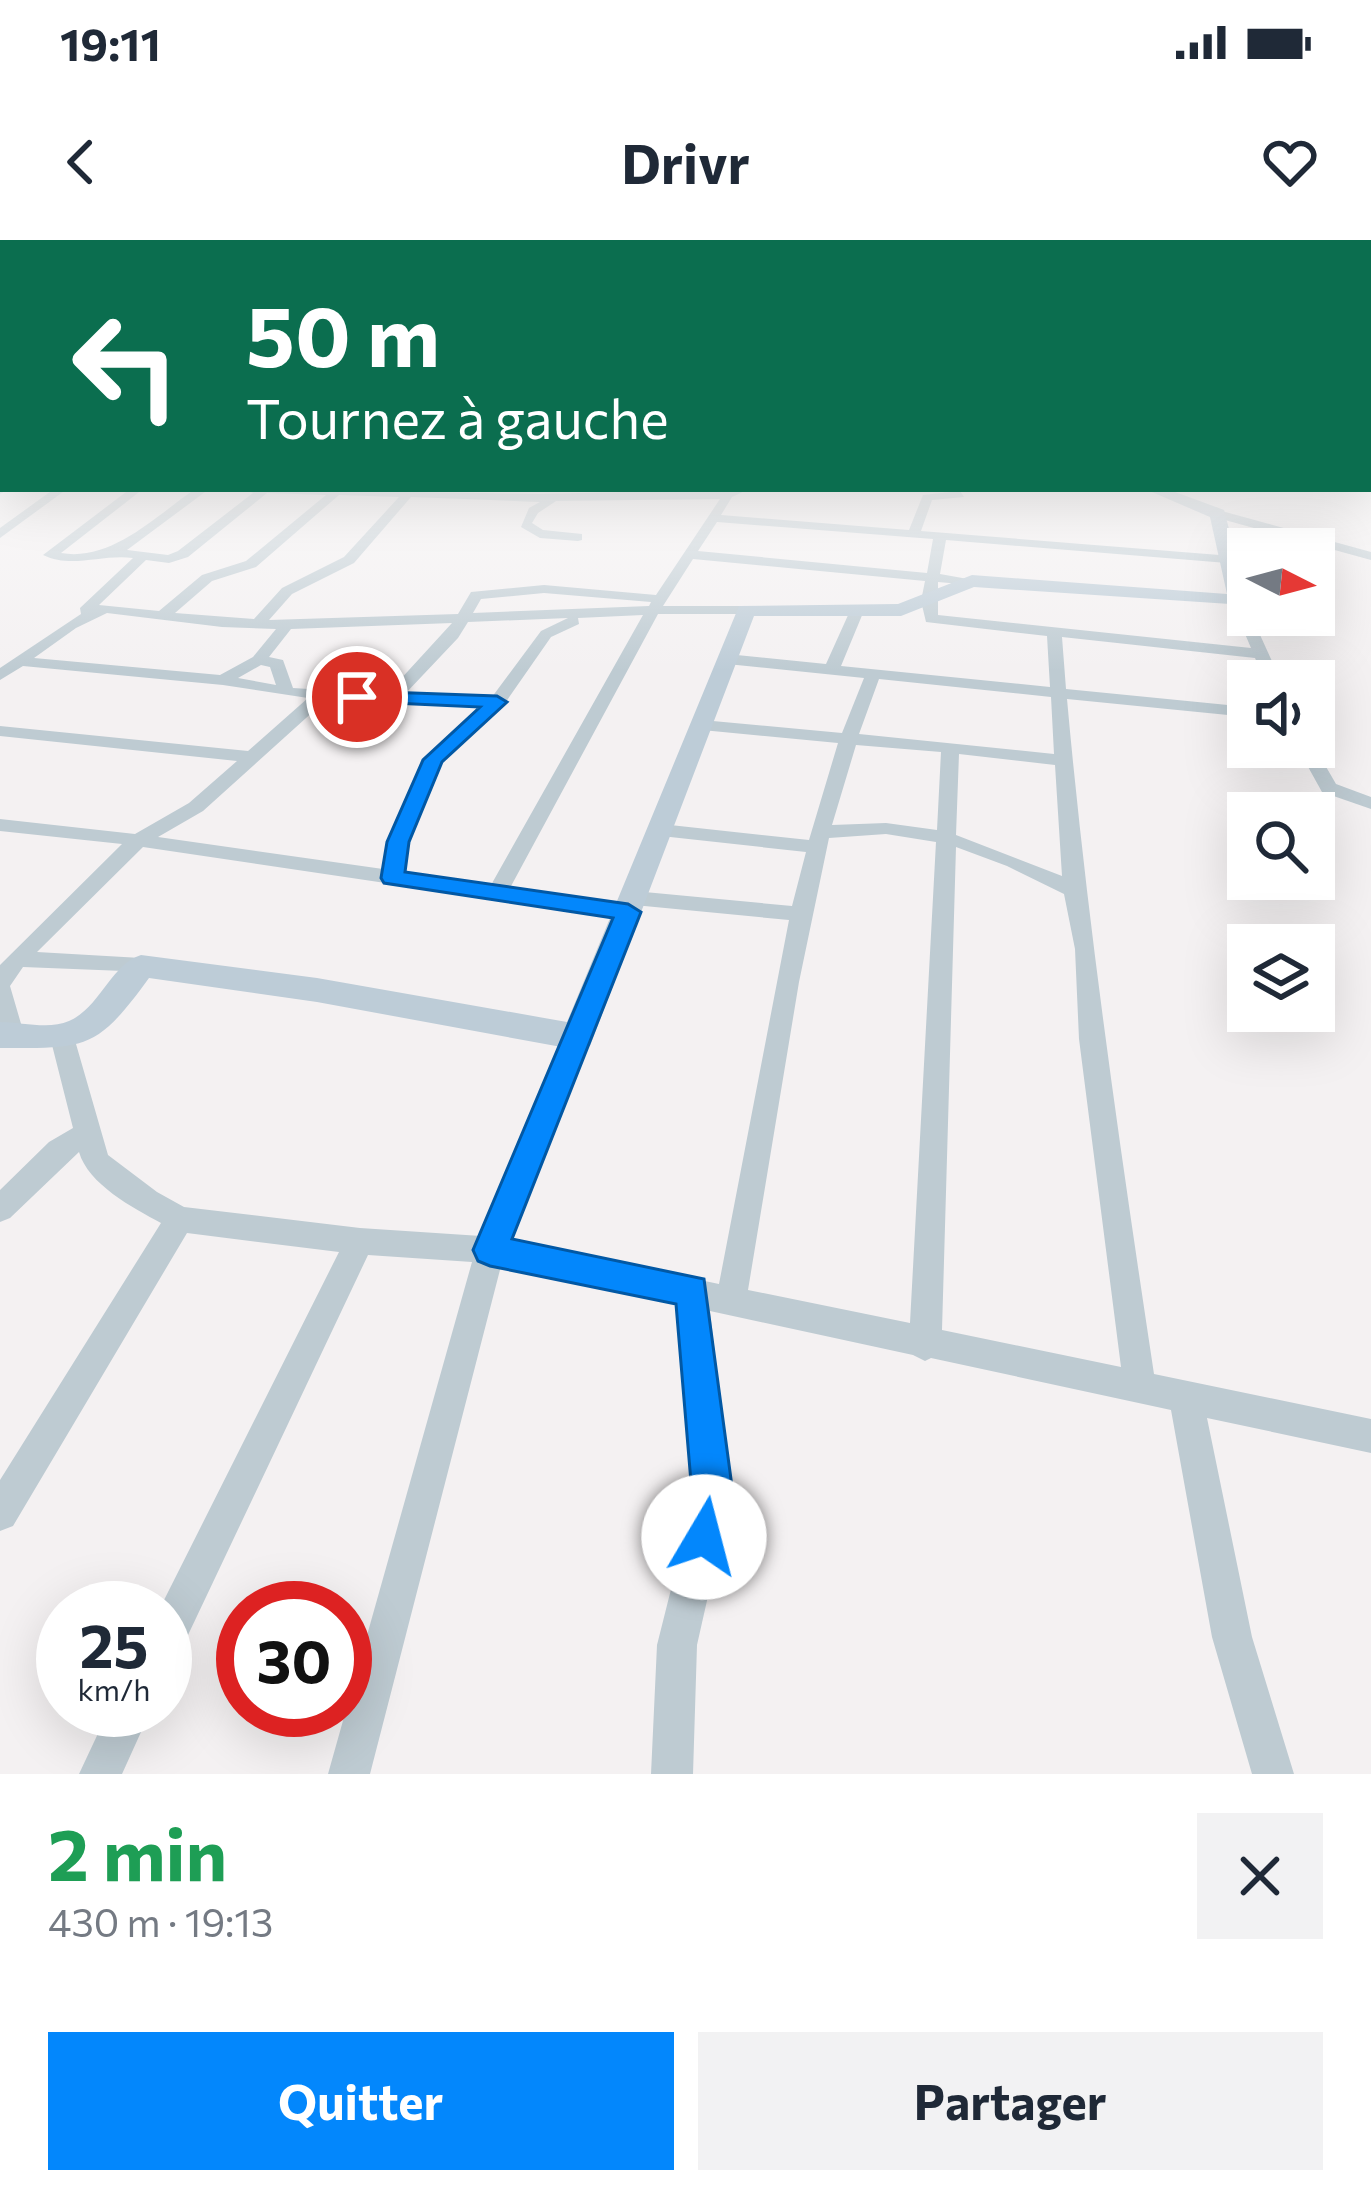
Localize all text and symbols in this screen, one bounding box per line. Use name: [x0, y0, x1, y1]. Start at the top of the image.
text: 19:11: [60, 15, 161, 70]
icon: back: [48, 129, 114, 195]
text: Drivr: [621, 129, 750, 195]
icon: heart: [1257, 129, 1323, 195]
text: 50 m: [246, 282, 440, 384]
icon: left: [48, 288, 204, 444]
text: Tournez à gauche: [246, 384, 669, 450]
north arrow: [1227, 528, 1335, 636]
map controls: [1227, 528, 1335, 1032]
pin: [306, 646, 408, 748]
button: sound: [1227, 660, 1335, 768]
icon: arrive: [324, 664, 390, 730]
button: search: [1227, 792, 1335, 900]
button: layers: [1227, 924, 1335, 1032]
position arrow: [641, 1474, 767, 1600]
speed limit sign: 30: [216, 1581, 372, 1737]
text: 25: [79, 1607, 149, 1680]
text: km/h: [78, 1670, 150, 1707]
text: 2 min: [48, 1808, 227, 1896]
button: close: [1197, 1813, 1323, 1939]
text: 430 m · 19:13: [48, 1897, 273, 1945]
button: Quitter: [48, 2032, 674, 2170]
button: Partager: [698, 2032, 1323, 2170]

